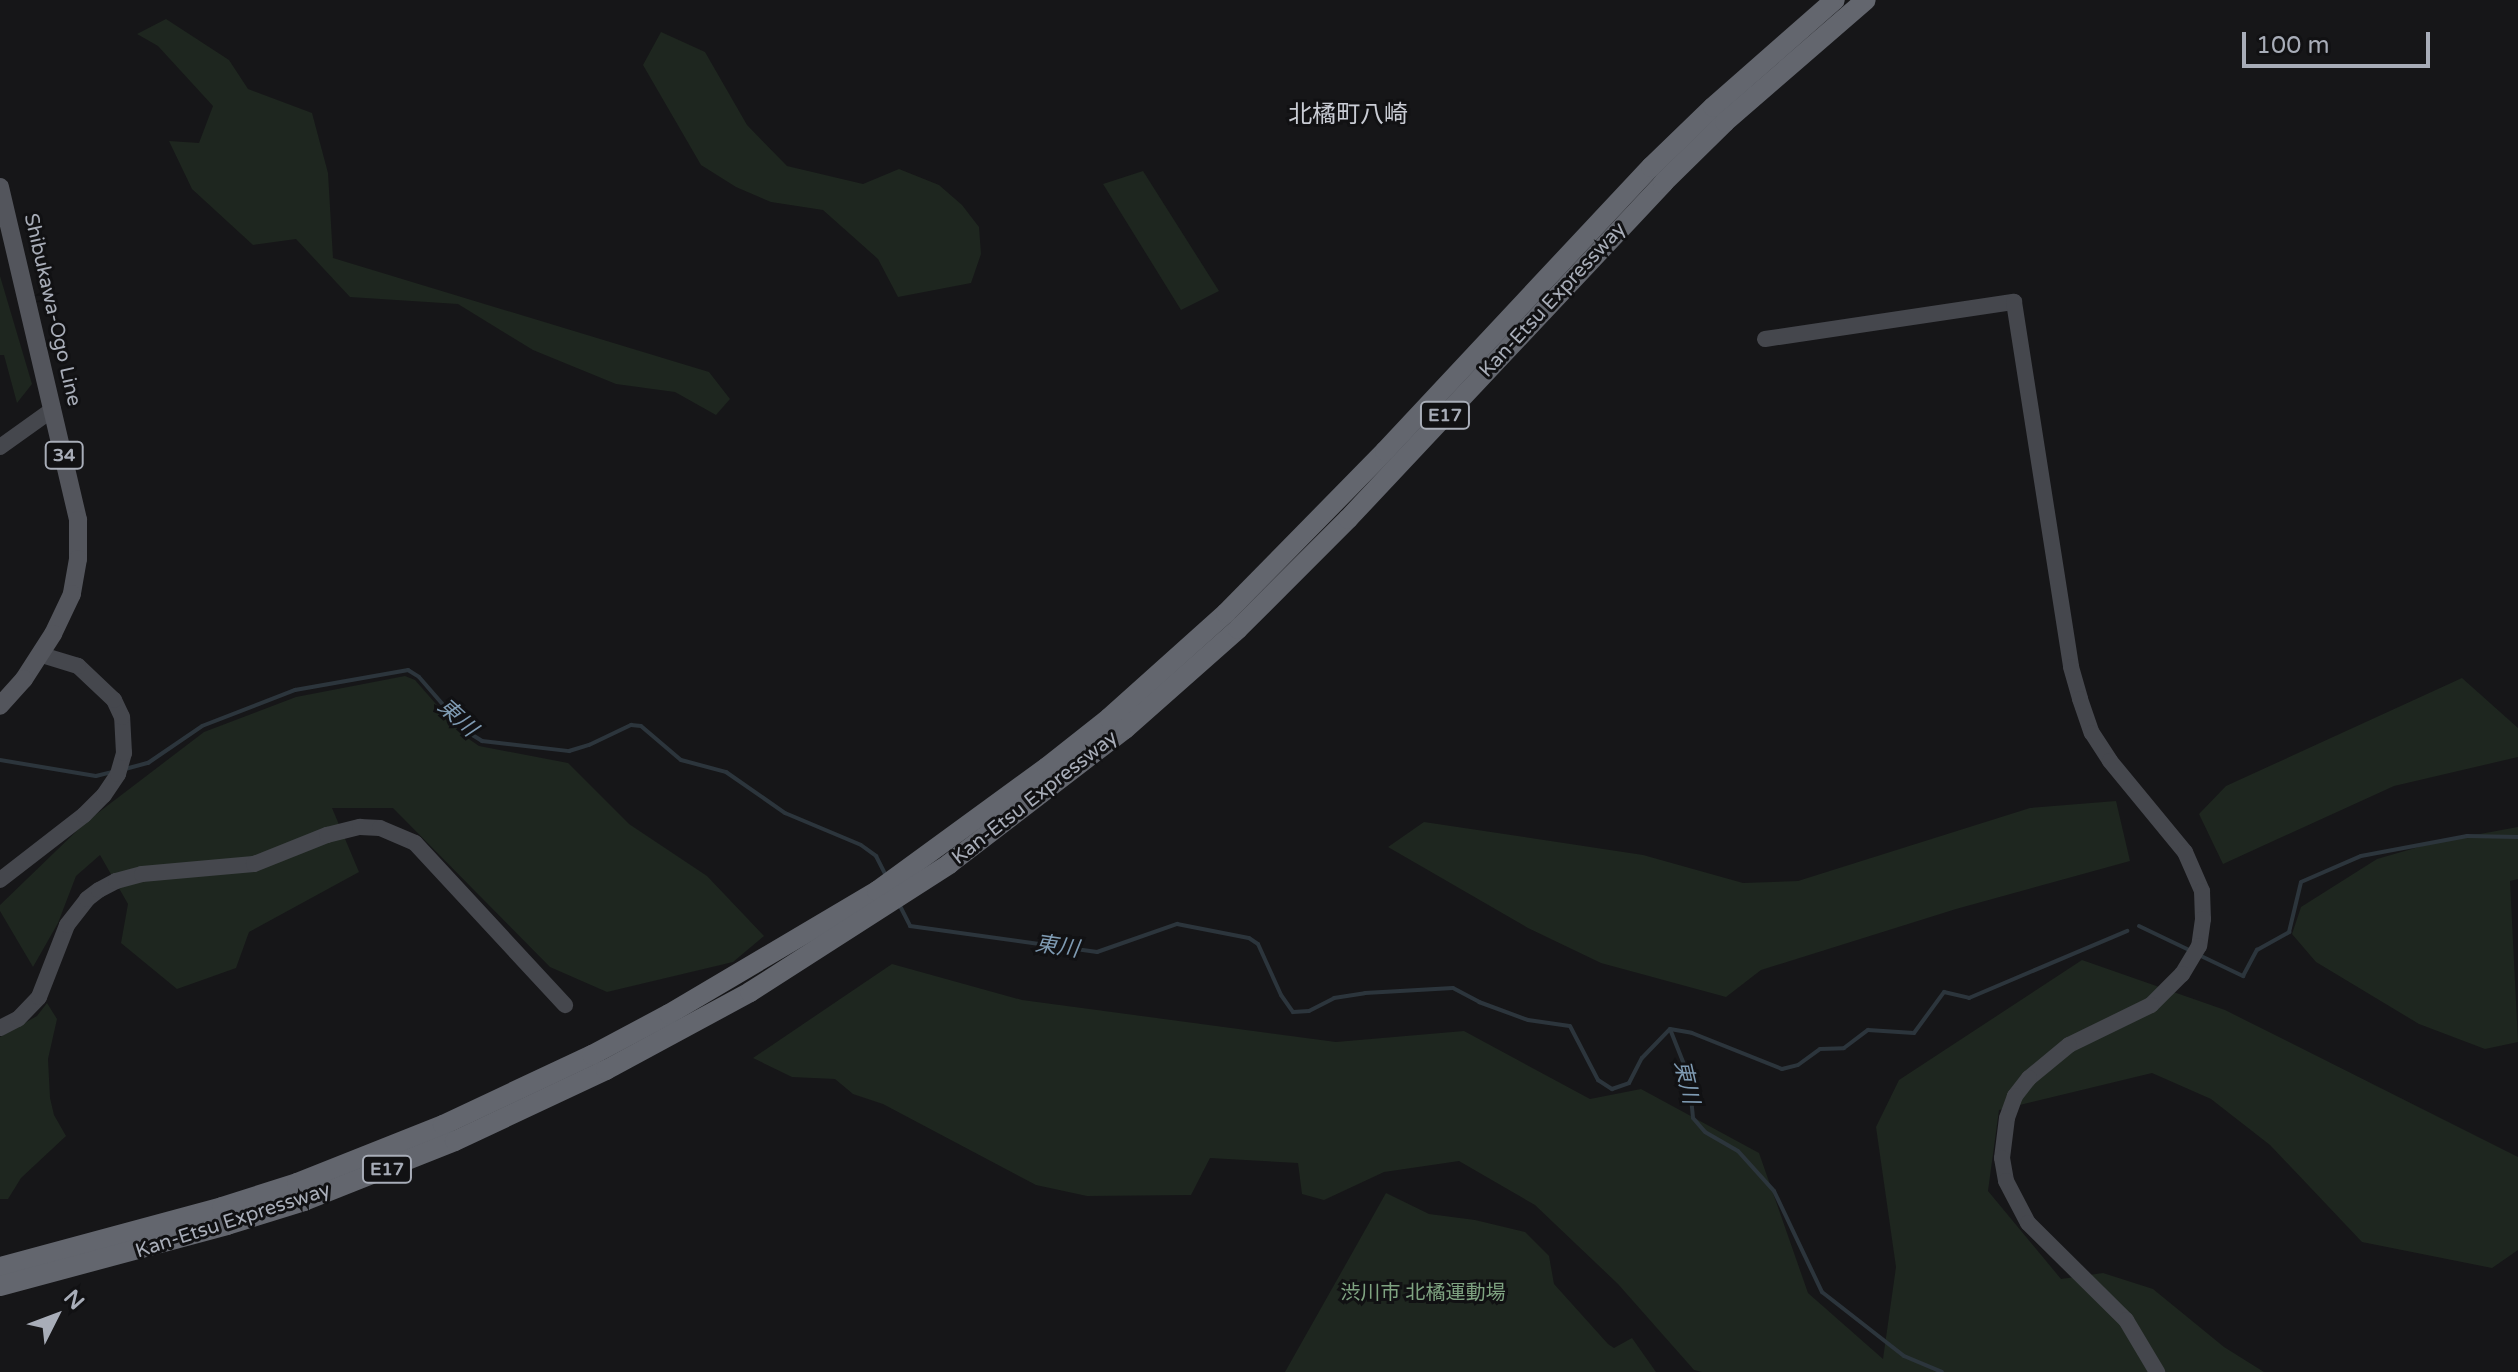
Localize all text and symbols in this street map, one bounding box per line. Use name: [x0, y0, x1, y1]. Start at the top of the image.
scale bar: [2246, 16, 2434, 66]
text: 100 m: [2256, 31, 2330, 60]
district label: 北橘町八崎: [1288, 101, 1408, 129]
street label: Shibukawa-Ogo Line: [18, 211, 86, 409]
street label: Kan-Etsu Expressway: [1475, 217, 1631, 383]
road number: E17: [1419, 401, 1471, 429]
road number: 34: [44, 441, 84, 469]
water label: 東川: [432, 693, 482, 743]
street label: Kan-Etsu Expressway: [947, 726, 1123, 870]
water label: 東川: [1033, 931, 1081, 963]
water label: 東川: [1668, 1058, 1704, 1106]
road number: E17: [361, 1155, 413, 1183]
street label: Kan-Etsu Expressway: [133, 1178, 333, 1264]
north arrow: [16, 1276, 96, 1356]
park label: 渋川市 北橘運動場: [1340, 1281, 1506, 1305]
text: N: [58, 1285, 89, 1315]

